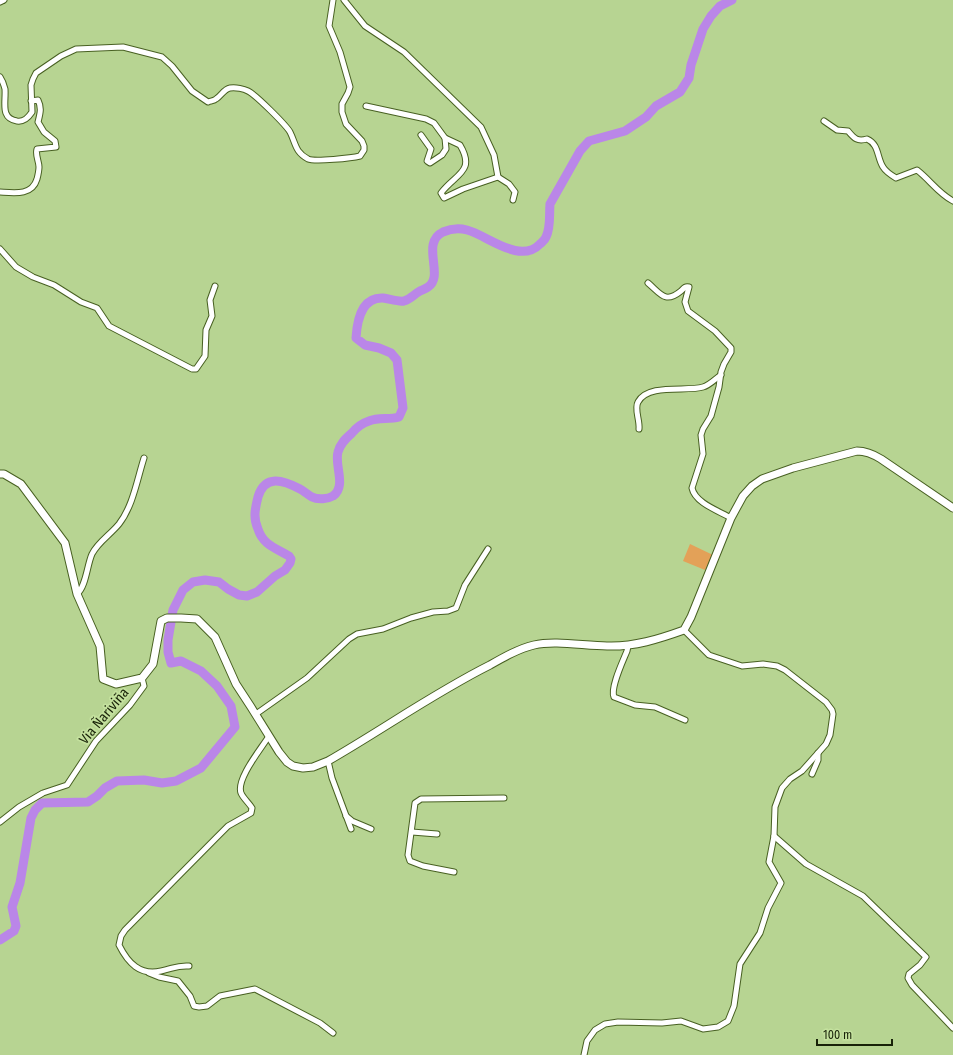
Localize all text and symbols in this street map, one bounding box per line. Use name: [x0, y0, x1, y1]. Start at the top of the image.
street label: Via Ñariviña: [75, 684, 133, 748]
scale bar: [817, 1021, 892, 1047]
text: 100 m: [823, 1028, 852, 1042]

